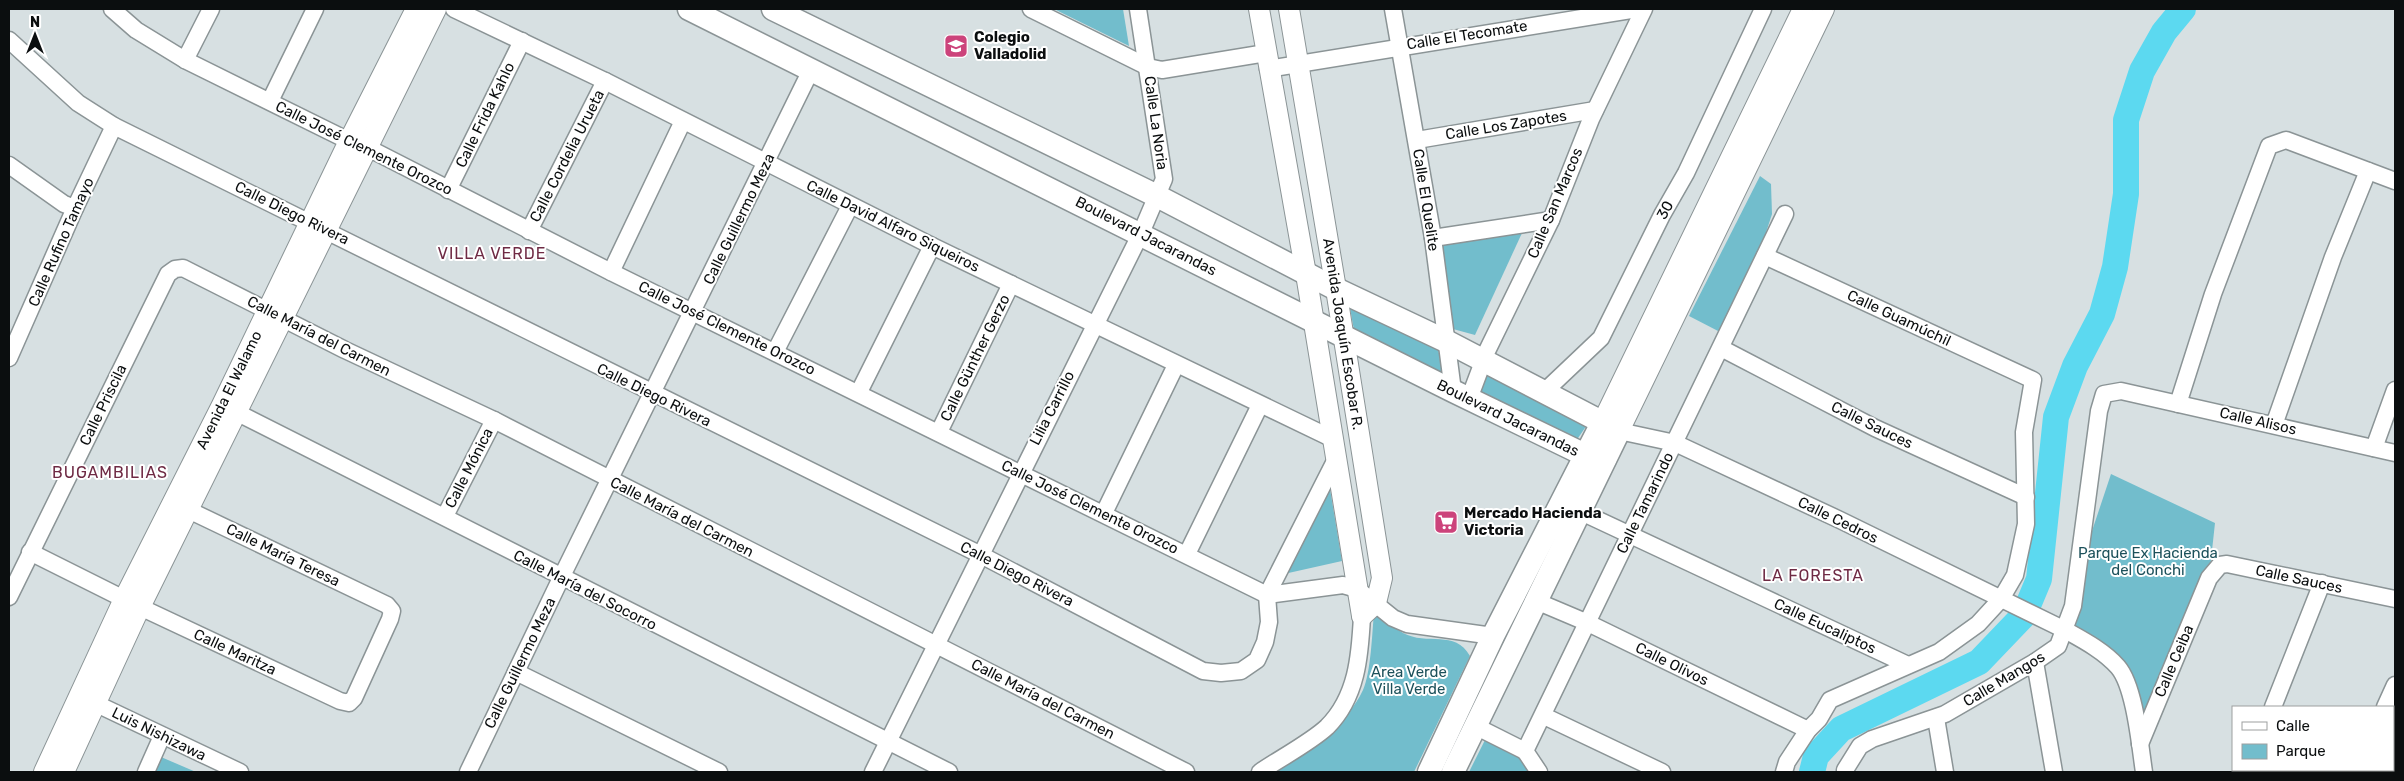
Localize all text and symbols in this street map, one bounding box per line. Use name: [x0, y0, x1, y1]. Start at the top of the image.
north arrow: [10, 10, 60, 60]
text: N: [30, 14, 40, 31]
street label: Calle El Tecomate: [1405, 17, 1529, 53]
place label: Colegio Valladolid: [974, 28, 1046, 63]
school or university icon: Colegio Valladolid: [943, 33, 969, 59]
street label: Calle Frida Kahlo: [452, 59, 518, 171]
street label: Calle La Noria: [1140, 75, 1172, 171]
street label: Calle Cordelia Urueta: [526, 87, 608, 225]
street label: Calle José Clemente Orozco: [272, 97, 456, 199]
street label: Calle Los Zapotes: [1444, 106, 1568, 143]
street label: Calle San Marcos: [1524, 145, 1587, 261]
street label: Calle El Quelite: [1409, 148, 1443, 252]
street label: Calle Guillermo Meza: [699, 150, 779, 288]
street label: Calle Rufino Tamayo: [24, 175, 98, 309]
street label: Calle David Alfaro Siqueiros: [803, 176, 983, 276]
street label: Calle Diego Rivera: [232, 178, 352, 248]
street label: Boulevard Jacarandas: [1072, 193, 1220, 280]
street label: 30: [1653, 198, 1677, 222]
street label: Avenida Joaquín Escobar R.: [1319, 237, 1367, 431]
district label: VILLA VERDE: [437, 244, 547, 263]
street label: Calle José Clemente Orozco: [635, 277, 819, 379]
street label: Calle Guamúchil: [1844, 286, 1954, 350]
street label: Calle María del Carmen: [244, 292, 394, 380]
street label: Calle Günther Gerzo: [936, 292, 1014, 424]
street label: Avenida El Walamo: [192, 328, 266, 452]
street label: Calle Diego Rivera: [594, 360, 714, 430]
street label: Calle Priscila: [76, 361, 130, 449]
street label: Lilia Carrillo: [1026, 368, 1078, 448]
street label: Boulevard Jacarandas: [1434, 376, 1582, 460]
street label: Calle Sauces: [1828, 397, 1916, 453]
street label: Calle Alisos: [2218, 403, 2299, 439]
street label: Calle Mónica: [441, 425, 497, 511]
street label: Calle Tamarindo: [1613, 449, 1677, 557]
street label: Calle José Clemente Orozco: [998, 456, 1182, 558]
district label: BUGAMBILIAS: [52, 463, 168, 482]
street label: Calle María del Carmen: [607, 473, 757, 561]
street label: Calle Cedros: [1795, 493, 1881, 547]
place label: Mercado Hacienda Victoria: [1464, 504, 1602, 539]
supermarket icon: Mercado Hacienda Victoria: [1433, 509, 1459, 535]
street label: Calle María Teresa: [223, 520, 343, 590]
street label: Calle Diego Rivera: [957, 538, 1077, 610]
park label: Parque Ex Hacienda del Conchi: [2078, 544, 2218, 579]
street label: Calle María del Socorro: [510, 546, 660, 634]
street label: Calle Sauces: [2254, 561, 2345, 597]
district label: LA FORESTA: [1762, 566, 1864, 585]
street label: Calle Guillermo Meza: [480, 594, 560, 732]
street label: Calle Eucaliptos: [1771, 594, 1879, 658]
street label: Calle Ceiba: [2151, 622, 2197, 700]
street label: Calle Maritza: [191, 625, 279, 679]
street label: Calle Olivos: [1632, 639, 1712, 690]
street label: Calle Mangos: [1960, 647, 2048, 710]
street label: Calle María del Carmen: [968, 655, 1118, 743]
park label: Area Verde Villa Verde: [1371, 663, 1447, 698]
street label: Luis Nishizawa: [109, 703, 209, 765]
legend: [2232, 706, 2394, 771]
text: Calle: [2276, 717, 2310, 735]
text: Parque: [2276, 742, 2326, 760]

